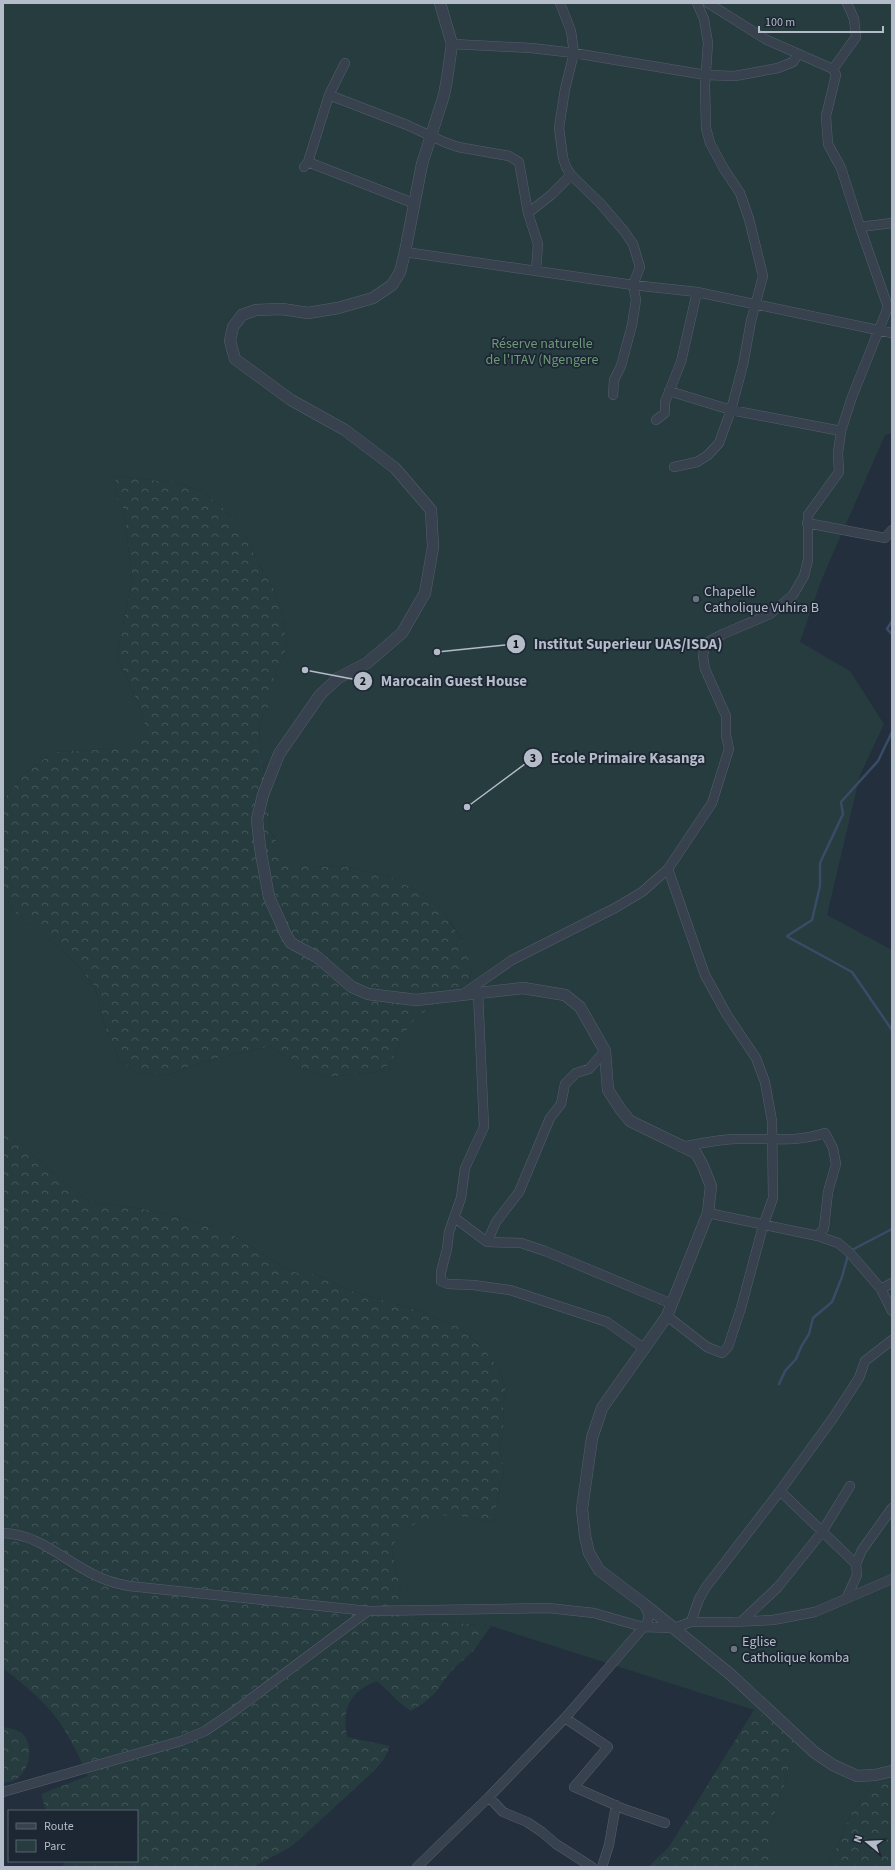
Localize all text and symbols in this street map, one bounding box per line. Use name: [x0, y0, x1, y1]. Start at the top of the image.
scale bar: [759, 8, 883, 34]
text: 100 m: [765, 14, 795, 31]
park label: Réserve naturelle de l'ITAV (Ngengere: [486, 334, 598, 370]
place label: Chapelle Catholique Vuhira B: [704, 582, 819, 618]
marker: Chapelle Catholique Vuhira B: [691, 594, 701, 604]
callout: Institut Superieur UAS/ISDA): [506, 631, 731, 658]
text: Institut Superieur UAS/ISDA): [534, 634, 722, 655]
text: 1: [513, 636, 519, 653]
callout: Marocain Guest House: [353, 668, 535, 695]
text: Marocain Guest House: [381, 671, 527, 692]
text: 2: [360, 673, 366, 690]
callout: Ecole Primaire Kasanga: [523, 744, 713, 771]
text: Ecole Primaire Kasanga: [551, 748, 705, 769]
text: 3: [530, 750, 536, 767]
place label: Eglise Catholique komba: [742, 1632, 849, 1668]
marker: Eglise Catholique komba: [729, 1644, 739, 1654]
legend: [8, 1810, 138, 1862]
text: Route: [44, 1818, 74, 1835]
north arrow: [847, 1822, 887, 1862]
text: N: [850, 1833, 866, 1845]
text: Parc: [44, 1838, 66, 1855]

